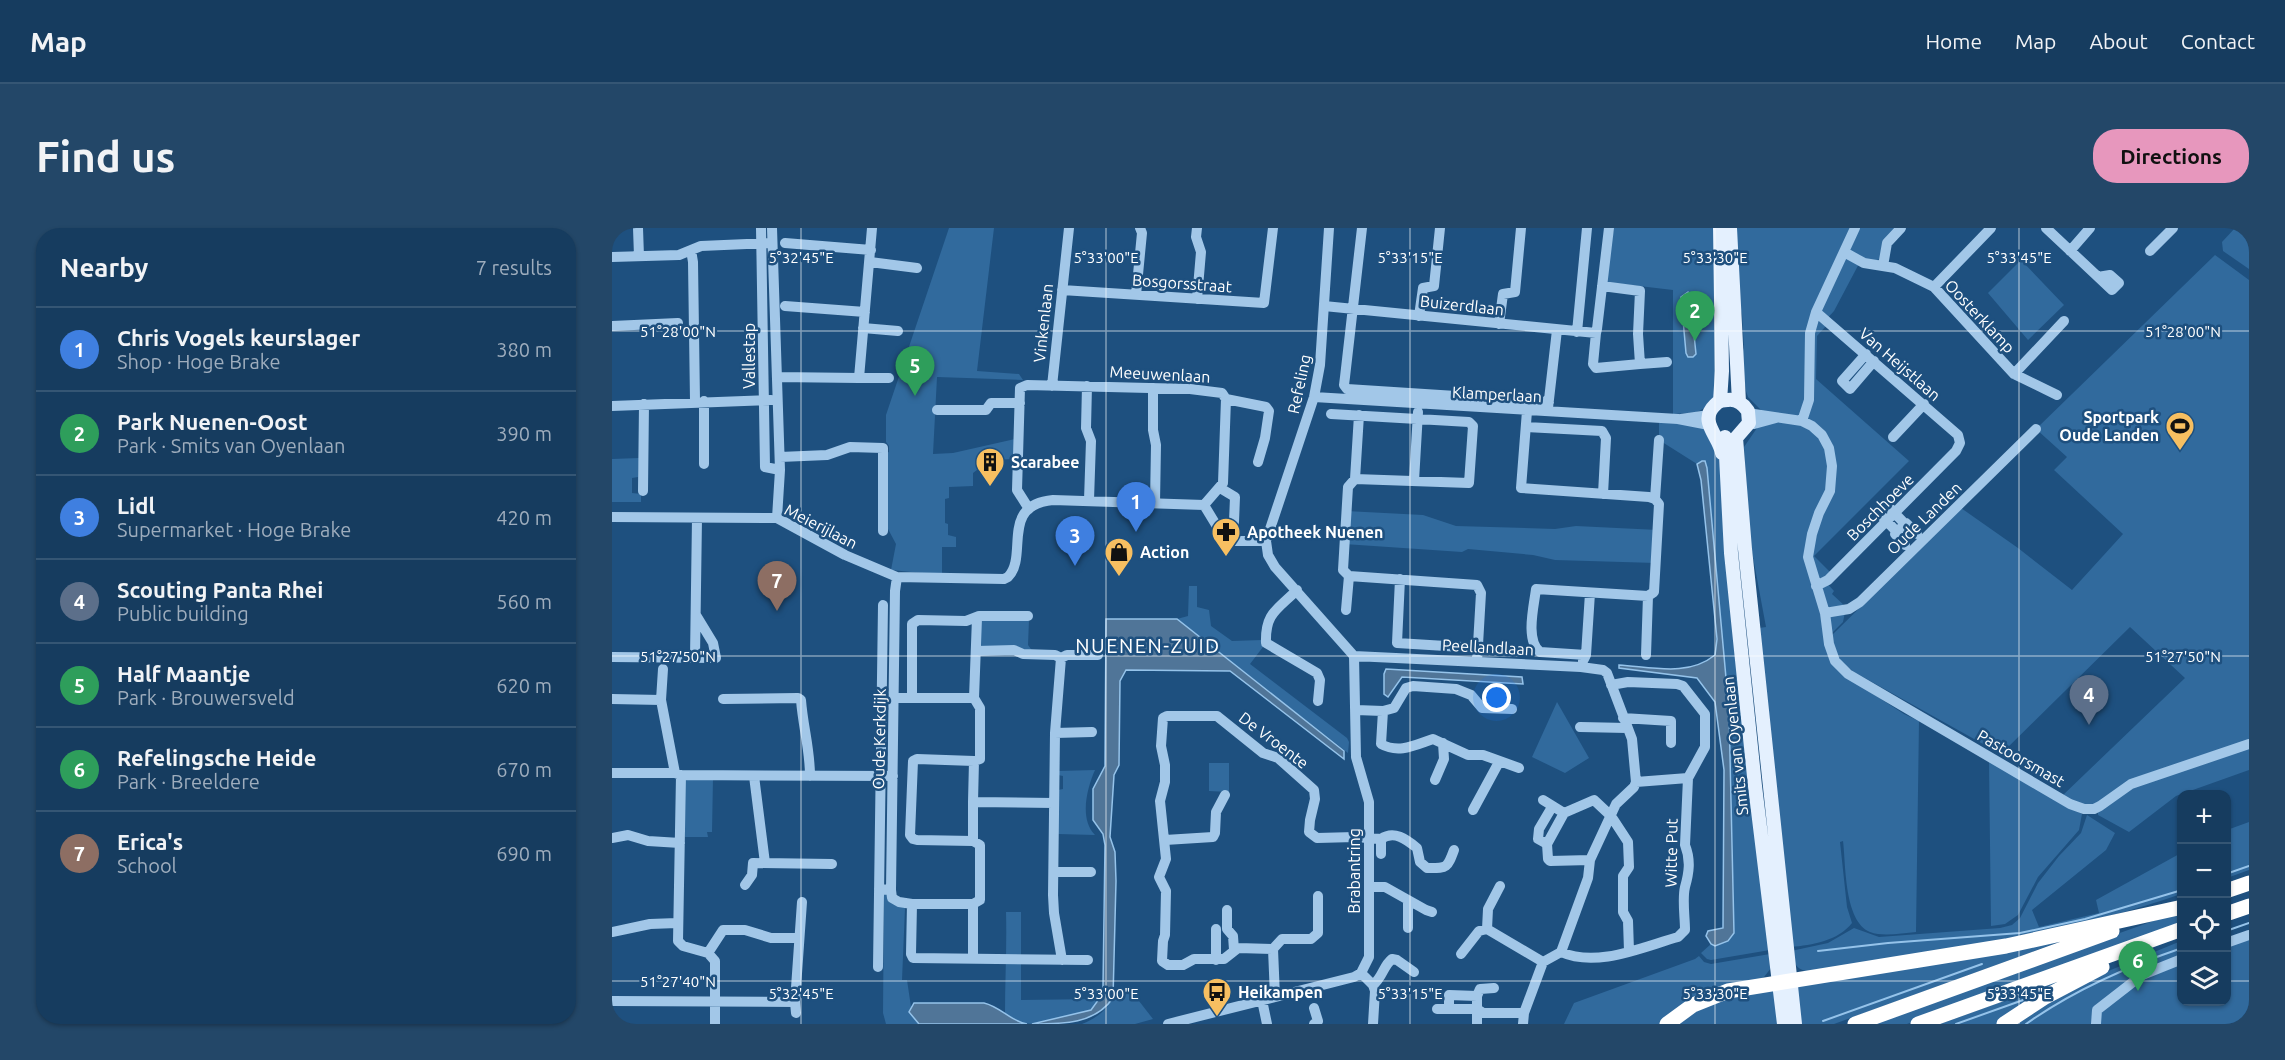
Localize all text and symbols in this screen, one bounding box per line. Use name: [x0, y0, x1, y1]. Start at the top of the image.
text: Map: [30, 26, 87, 57]
text: Home: [1925, 29, 1982, 53]
text: Map: [2015, 29, 2056, 53]
text: About: [2089, 29, 2148, 53]
text: Contact: [2181, 29, 2255, 53]
button: Directions: [2093, 129, 2249, 183]
text: Find us: [36, 133, 175, 180]
text: 5°32'45"E: [768, 249, 834, 266]
text: 5°33'00"E: [1073, 249, 1139, 266]
text: 5°33'15"E: [1377, 249, 1443, 266]
text: 5°33'30"E: [1682, 249, 1748, 266]
text: 5°33'45"E: [1986, 249, 2052, 266]
text: Nearby: [60, 253, 148, 282]
text: 7 results: [476, 256, 552, 279]
street label: Bosgorsstraat: [1131, 271, 1233, 296]
street label: Oosterklamp: [1942, 276, 2018, 356]
street label: Vinkenlaan: [1030, 283, 1056, 363]
pin: 2: [1676, 291, 1714, 341]
street label: Buizerdlaan: [1419, 292, 1505, 318]
text: 51°28'00"N: [640, 323, 716, 340]
street label: Vallestap: [740, 323, 758, 389]
text: 51°28'00"N: [2145, 323, 2221, 340]
street label: Van Heijstlaan: [1856, 324, 1944, 404]
text: Chris Vogels keurslager: [117, 325, 360, 350]
text: 1: [74, 338, 85, 361]
text: 380 m: [496, 338, 552, 361]
pin: 5: [896, 346, 934, 396]
text: Shop · Hoge Brake: [117, 350, 280, 373]
street label: Refeling: [1284, 353, 1314, 415]
street label: Meeuwenlaan: [1109, 362, 1211, 386]
street label: Klamperlaan: [1452, 383, 1542, 405]
place label: Sportpark Oude Landen: [2059, 408, 2159, 444]
text: Park Nuenen-Oost: [117, 409, 307, 434]
sports icon: Sportpark Oude Landen: [2164, 410, 2196, 452]
text: 2: [74, 422, 85, 445]
text: 390 m: [496, 422, 552, 445]
text: Park · Smits van Oyenlaan: [117, 434, 345, 457]
building icon: Scarabee: [974, 446, 1006, 488]
place label: Scarabee: [1011, 453, 1079, 471]
street label: Boschhoeve: [1843, 470, 1917, 544]
street label: Oude Landen: [1883, 478, 1965, 558]
pin: 1: [1116, 482, 1156, 532]
text: Lidl: [117, 493, 155, 518]
street label: Meierijlaan: [782, 500, 860, 552]
text: 3: [74, 506, 85, 529]
text: 420 m: [496, 506, 552, 529]
pin: 3: [1056, 516, 1094, 566]
pharmacy icon: Apotheek Nuenen: [1210, 516, 1242, 558]
text: Supermarket · Hoge Brake: [117, 518, 351, 541]
place label: Apotheek Nuenen: [1247, 523, 1383, 541]
shop icon: Action: [1103, 536, 1135, 578]
place label: Action: [1140, 543, 1189, 561]
pin: 7: [758, 562, 796, 611]
text: Scouting Panta Rhei: [117, 577, 323, 602]
text: 4: [74, 590, 85, 613]
text: 560 m: [496, 590, 552, 613]
text: Public building: [117, 602, 249, 625]
district label: NUENEN-ZUID: [1075, 634, 1221, 657]
street label: Peellandlaan: [1442, 636, 1534, 658]
text: 51°27'50"N: [640, 648, 716, 665]
text: 51°27'50"N: [2145, 648, 2221, 665]
text: Half Maantje: [117, 661, 250, 686]
text: 5: [74, 674, 85, 697]
text: 620 m: [496, 674, 552, 697]
street label: Smits van Oyenlaan: [1719, 676, 1751, 816]
pin: 4: [2070, 676, 2108, 725]
your location: [1482, 683, 1511, 712]
text: Park · Brouwersveld: [117, 686, 295, 709]
street label: Oude Kerkdijk: [869, 688, 889, 790]
street label: De Vroente: [1236, 708, 1312, 772]
street label: Pastoorsmast: [1974, 726, 2068, 791]
text: Refelingsche Heide: [117, 745, 316, 770]
text: 6: [74, 758, 85, 781]
text: 670 m: [496, 758, 552, 781]
text: Park · Breeldere: [117, 770, 260, 793]
map controls: [2177, 790, 2231, 1006]
button: +: [2177, 790, 2231, 844]
street label: Witte Put: [1661, 818, 1681, 888]
street label: Brabantring: [1345, 828, 1363, 914]
text: Erica's: [117, 829, 183, 854]
text: 7: [74, 842, 85, 865]
text: 690 m: [496, 842, 552, 865]
button: −: [2177, 844, 2231, 898]
text: School: [117, 854, 177, 877]
button: locate: [2177, 898, 2231, 952]
pin: 6: [2118, 942, 2158, 991]
button: layers: [2177, 952, 2231, 1006]
text: 51°27'40"N: [640, 973, 716, 990]
bus stop icon: Heikampen: [1201, 976, 1233, 1018]
place label: Heikampen: [1238, 983, 1323, 1001]
text: 5°32'45"E: [768, 985, 834, 1002]
text: 5°33'00"E: [1073, 985, 1139, 1002]
text: 5°33'15"E: [1377, 985, 1443, 1002]
text: 5°33'30"E: [1682, 985, 1748, 1002]
text: 5°33'45"E: [1986, 985, 2052, 1002]

